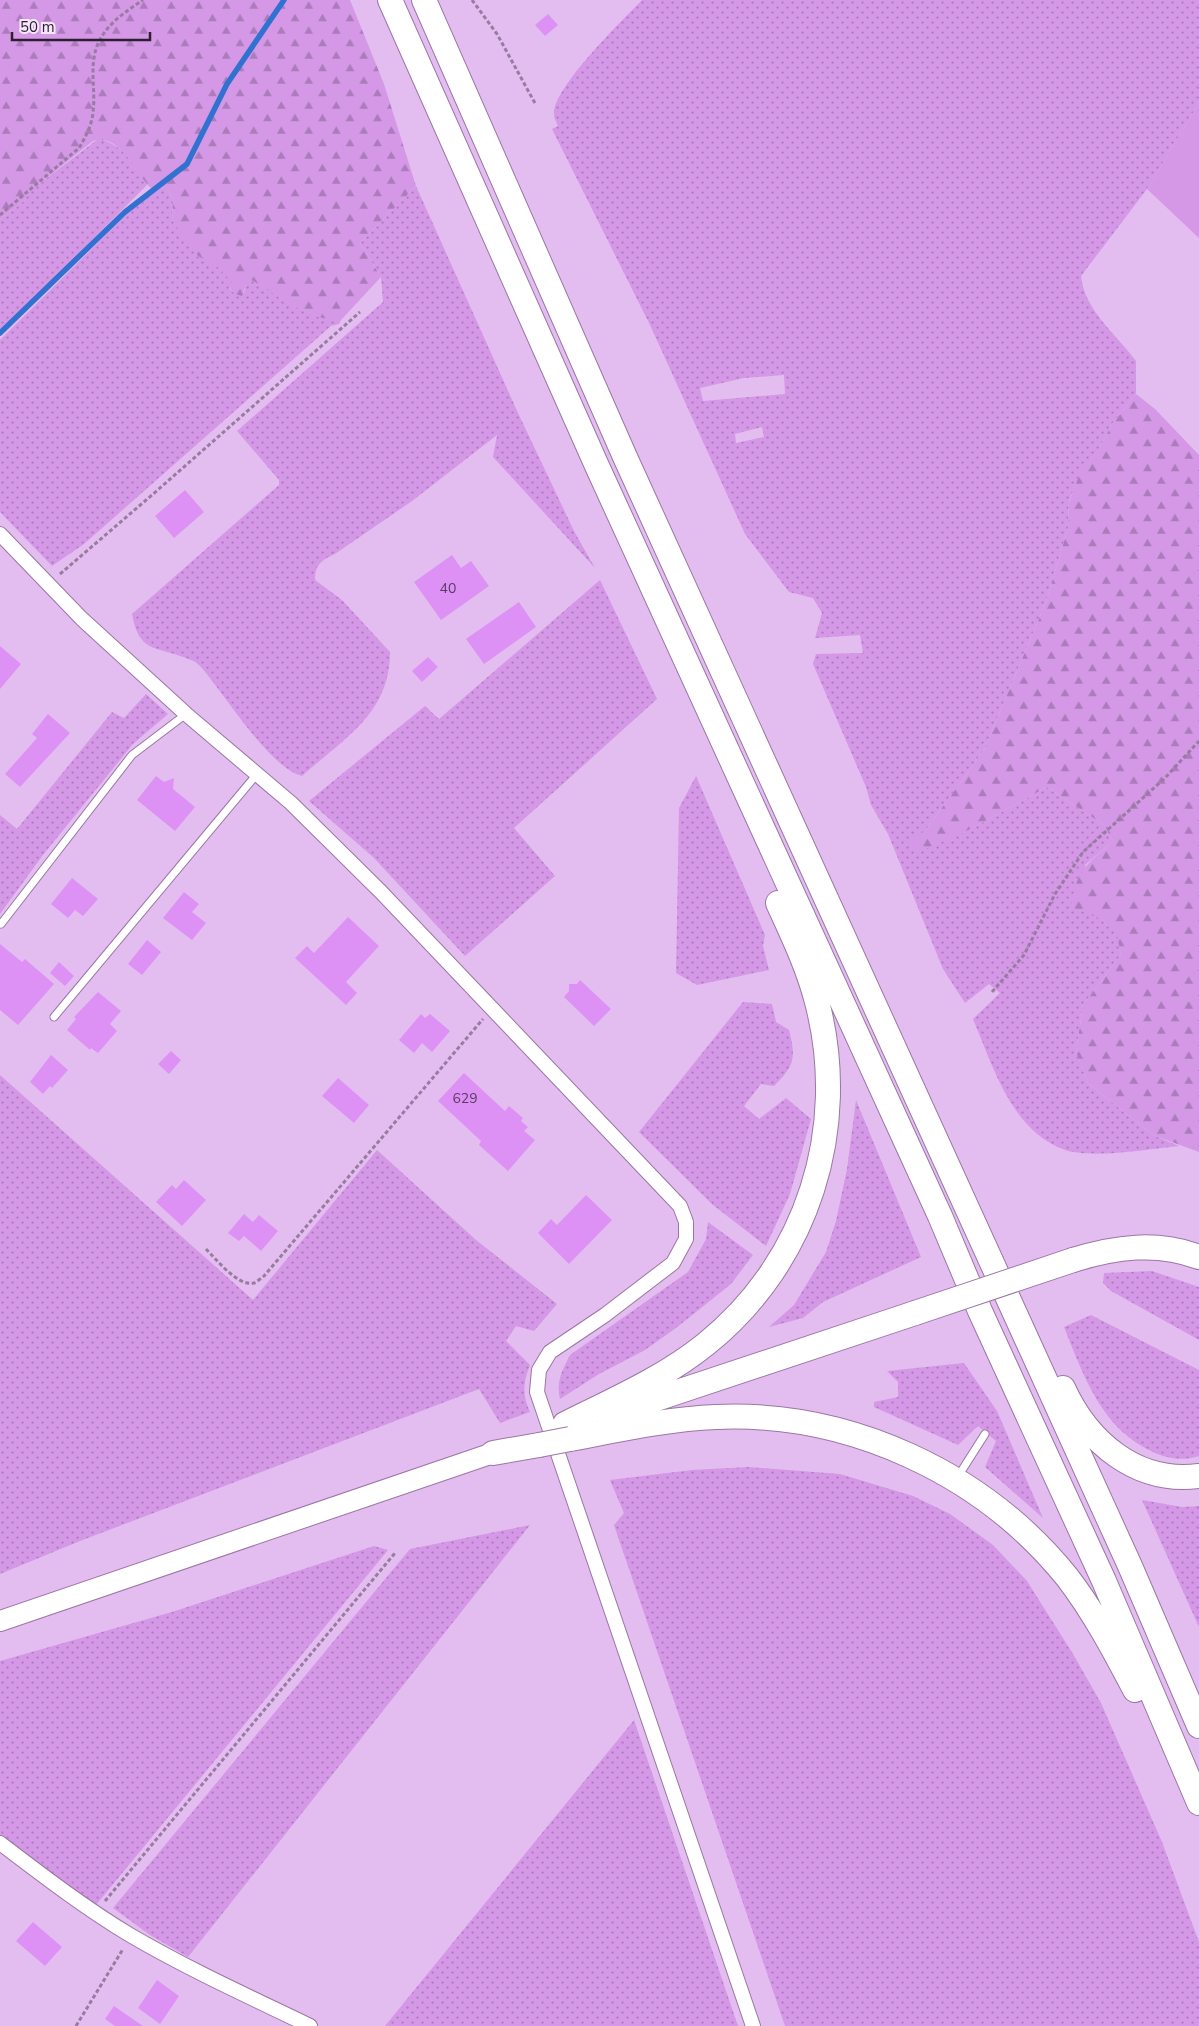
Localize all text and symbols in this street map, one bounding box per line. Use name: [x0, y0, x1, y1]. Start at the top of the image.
scale bar: [12, 10, 150, 42]
text: 50 m: [20, 17, 55, 37]
house number: 40: [440, 579, 456, 598]
house number: 629: [452, 1089, 478, 1108]

